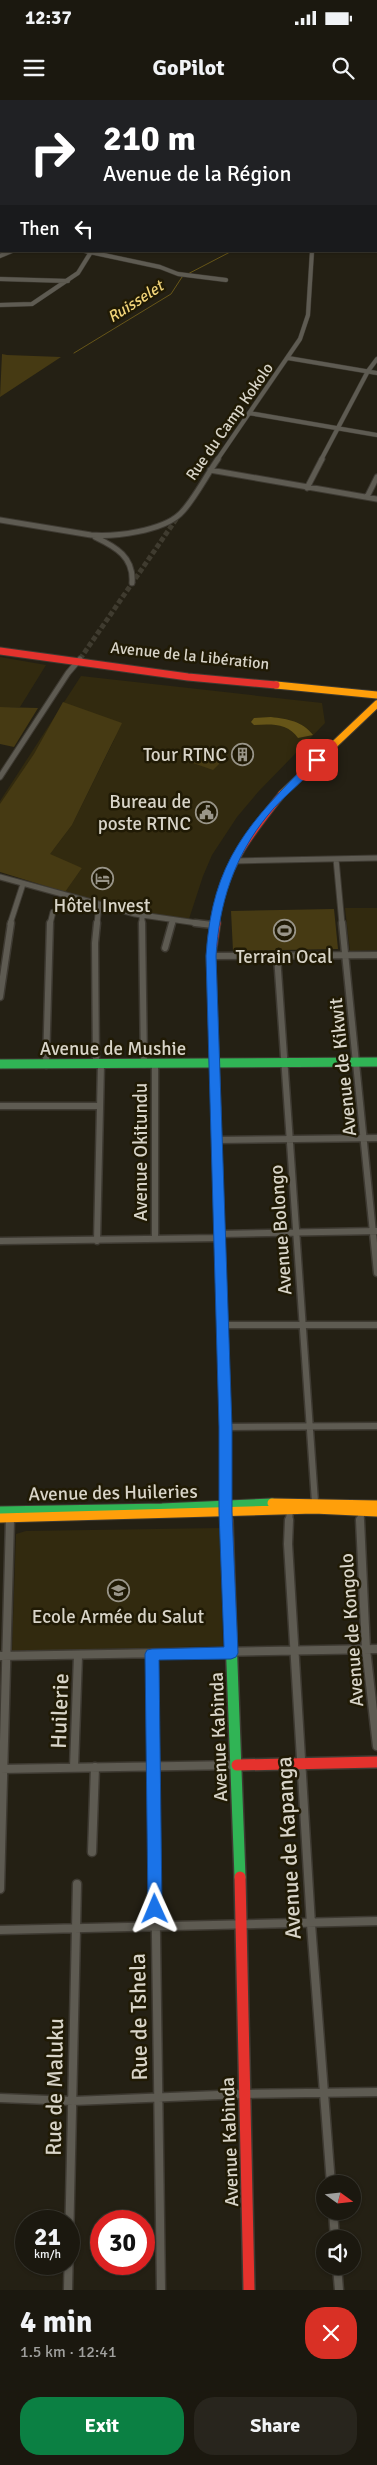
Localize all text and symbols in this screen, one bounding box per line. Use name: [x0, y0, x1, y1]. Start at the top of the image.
text: 12:37: [25, 6, 72, 30]
icon: menu: [20, 54, 48, 82]
text: GoPilot: [153, 54, 224, 81]
icon: search: [329, 54, 357, 82]
text: 210 m: [103, 117, 196, 160]
icon: right: [20, 120, 85, 185]
text: Avenue de la Région: [103, 160, 292, 187]
icon: left: [70, 215, 98, 243]
text: Then: [20, 217, 60, 241]
water label: Ruisselet: [104, 275, 169, 327]
street label: Rue du Camp Kokolo: [182, 359, 278, 484]
street label: Avenue de la Libération: [109, 638, 270, 674]
pin: [296, 739, 338, 781]
building icon: Tour RTNC: [231, 742, 255, 766]
place label: Tour RTNC: [143, 743, 227, 767]
icon: arrive: [303, 746, 331, 774]
place label: Bureau de poste RTNC: [98, 790, 191, 836]
public building icon: Bureau de poste RTNC: [195, 800, 219, 824]
hotel icon: Hôtel Invest: [90, 867, 114, 891]
place label: Hôtel Invest: [54, 894, 151, 918]
sports icon: Terrain Ocal: [272, 918, 296, 942]
place label: Terrain Ocal: [235, 945, 333, 969]
street label: Avenue de Kikwit: [324, 996, 362, 1137]
street label: Avenue de Mushie: [40, 1037, 186, 1061]
street label: Avenue Okitundu: [129, 1083, 153, 1221]
street label: Avenue Bolongo: [264, 1164, 298, 1296]
street label: Avenue des Huileries: [28, 1480, 198, 1506]
street label: Avenue de Kongolo: [335, 1552, 369, 1707]
school or university icon: Ecole Armée du Salut: [106, 1578, 130, 1602]
place label: Ecole Armée du Salut: [32, 1605, 205, 1629]
street label: Avenue Kabinda: [205, 1672, 233, 1802]
street label: Huilerie: [45, 1673, 74, 1749]
street label: Avenue de Kapanga: [270, 1756, 307, 1940]
position arrow: [128, 1882, 180, 1934]
street label: Rue de Tshela: [124, 1953, 153, 2081]
street label: Rue de Maluku: [40, 2018, 69, 2156]
street label: Avenue Kabinda: [216, 2077, 244, 2207]
north arrow: [316, 2175, 361, 2220]
map controls: [316, 2175, 361, 2275]
speed limit sign: 30: [90, 2210, 155, 2275]
text: 21: [34, 2221, 61, 2252]
button: sound: [316, 2230, 361, 2275]
text: km/h: [34, 2247, 61, 2262]
text: 4 min: [20, 2304, 92, 2341]
button: close: [305, 2307, 357, 2359]
text: 1.5 km · 12:41: [20, 2342, 117, 2362]
button: Exit: [20, 2397, 184, 2455]
button: Share: [194, 2397, 357, 2455]

